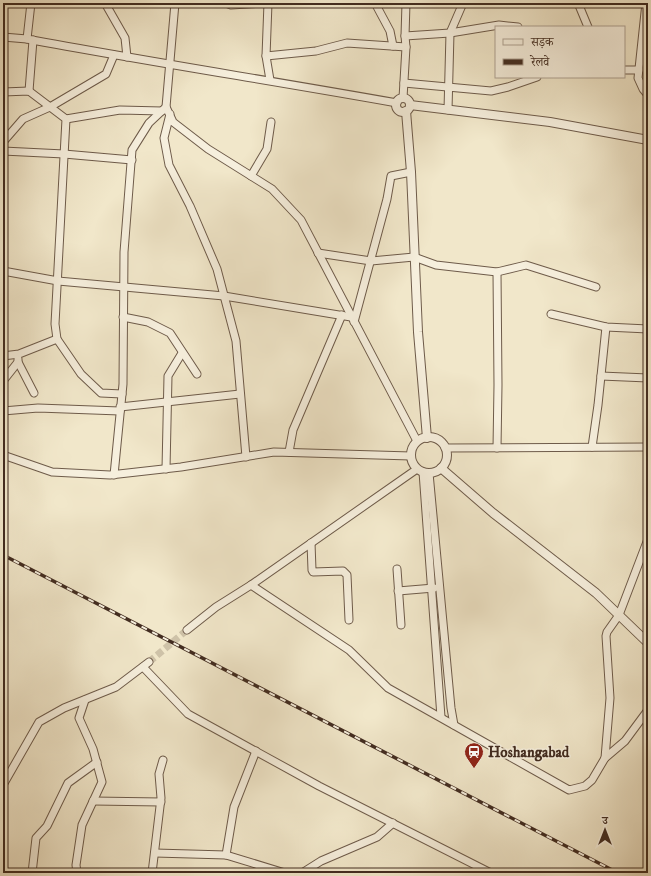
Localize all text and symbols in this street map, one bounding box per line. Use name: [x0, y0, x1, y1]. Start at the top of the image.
legend: [495, 26, 625, 78]
text: सड़क: [530, 35, 555, 50]
text: रेलवे: [529, 54, 550, 70]
station icon: Hoshangabad: [463, 741, 485, 769]
place label: Hoshangabad: [488, 743, 570, 762]
north arrow: [585, 810, 625, 850]
text: उ: [601, 814, 609, 828]

